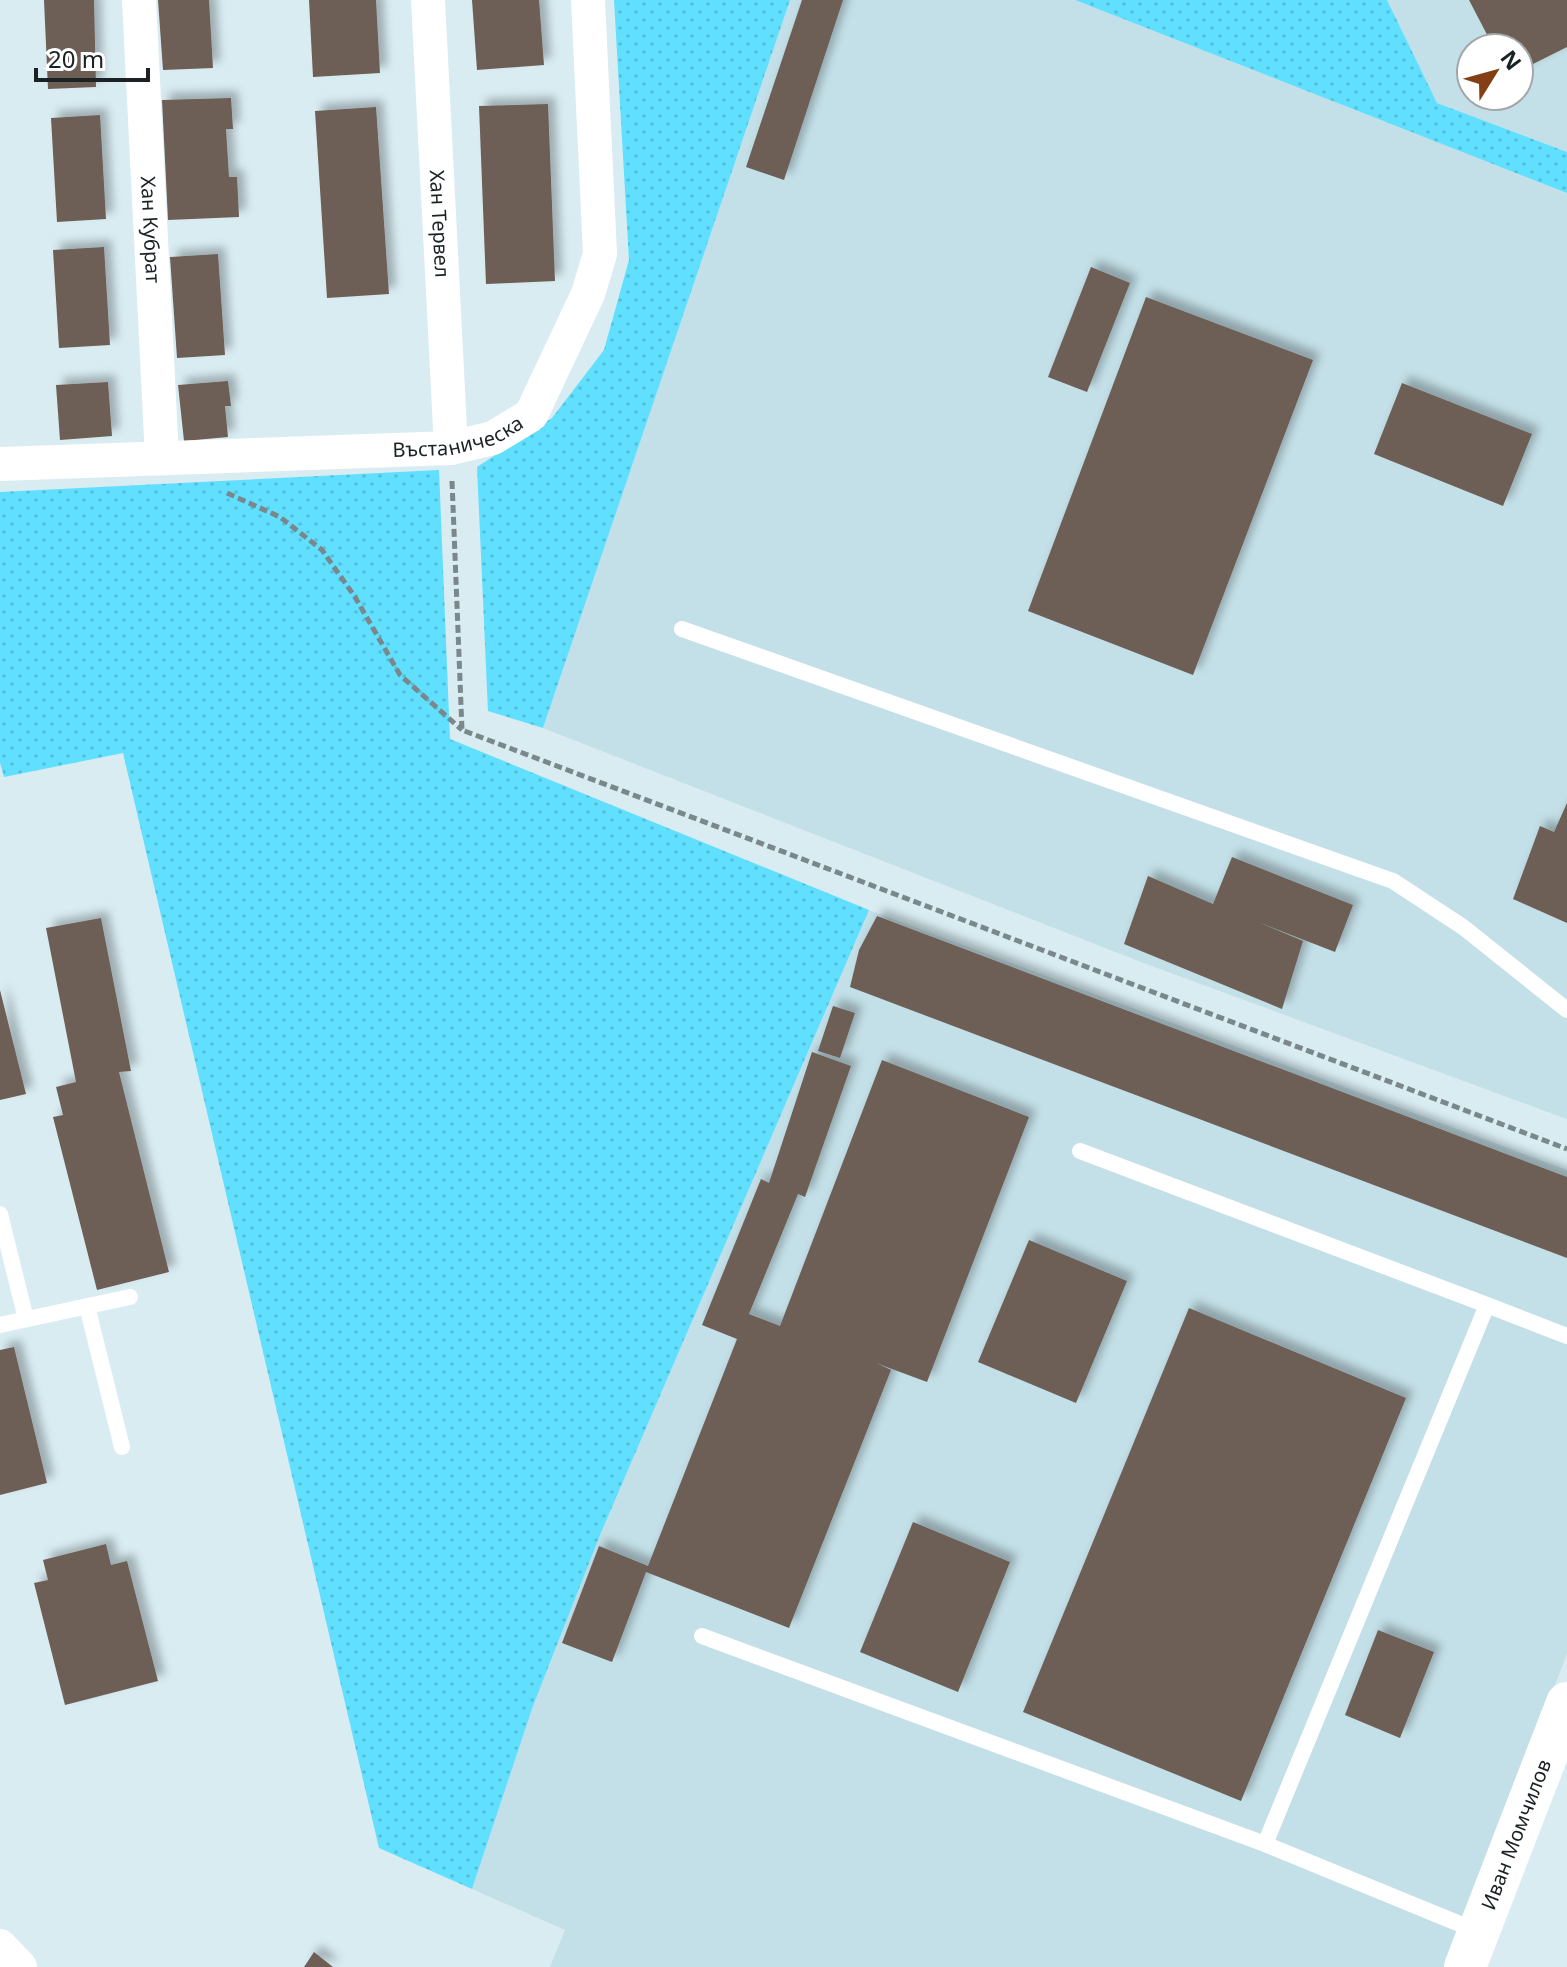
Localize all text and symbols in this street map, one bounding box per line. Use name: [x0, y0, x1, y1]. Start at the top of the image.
scale bar: [36, 32, 148, 82]
north arrow: [1455, 32, 1535, 112]
text: 20 m: [48, 42, 104, 75]
text: N: [1494, 43, 1529, 76]
street label: Хан Тервел: [424, 169, 456, 278]
street label: Хан Кубрат: [135, 176, 167, 284]
street label: Въстаническа: [392, 409, 528, 463]
street label: Иван Момчилов: [1474, 1755, 1557, 1914]

